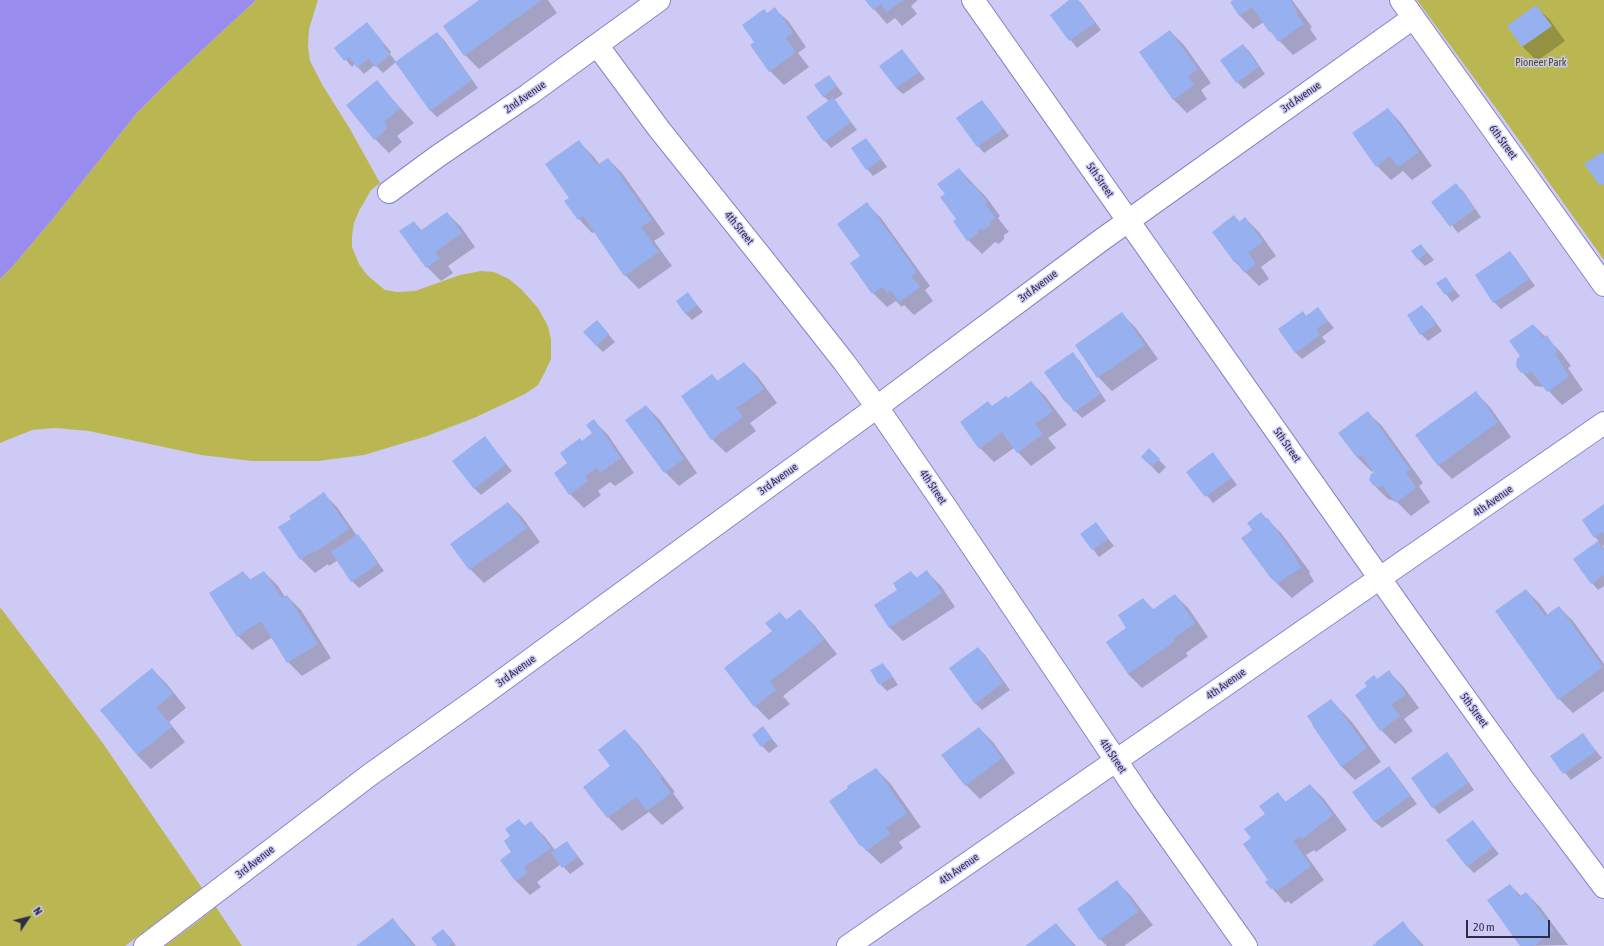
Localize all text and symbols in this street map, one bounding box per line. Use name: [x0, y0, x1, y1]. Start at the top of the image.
park label: Pioneer Park: [1515, 56, 1567, 70]
street label: 2nd Avenue: [502, 78, 548, 116]
street label: 3rd Avenue: [1279, 79, 1323, 115]
street label: 6th Street: [1486, 122, 1520, 162]
street label: 5th Street: [1083, 160, 1117, 200]
street label: 4th Street: [722, 209, 756, 247]
street label: 3rd Avenue: [1016, 267, 1060, 305]
street label: 5th Street: [1270, 425, 1304, 465]
street label: 3rd Avenue: [756, 460, 800, 498]
street label: 4th Street: [917, 467, 949, 507]
street label: 4th Avenue: [1471, 483, 1515, 519]
street label: 3rd Avenue: [494, 652, 538, 690]
street label: 4th Avenue: [1204, 666, 1248, 702]
street label: 5th Street: [1457, 690, 1491, 730]
street label: 4th Street: [1097, 736, 1129, 776]
street label: 3rd Avenue: [233, 843, 277, 881]
street label: 4th Avenue: [937, 851, 981, 887]
north arrow: [8, 898, 48, 938]
text: N: [31, 905, 45, 917]
scale bar: [1468, 912, 1552, 938]
text: 20 m: [1473, 920, 1495, 934]

